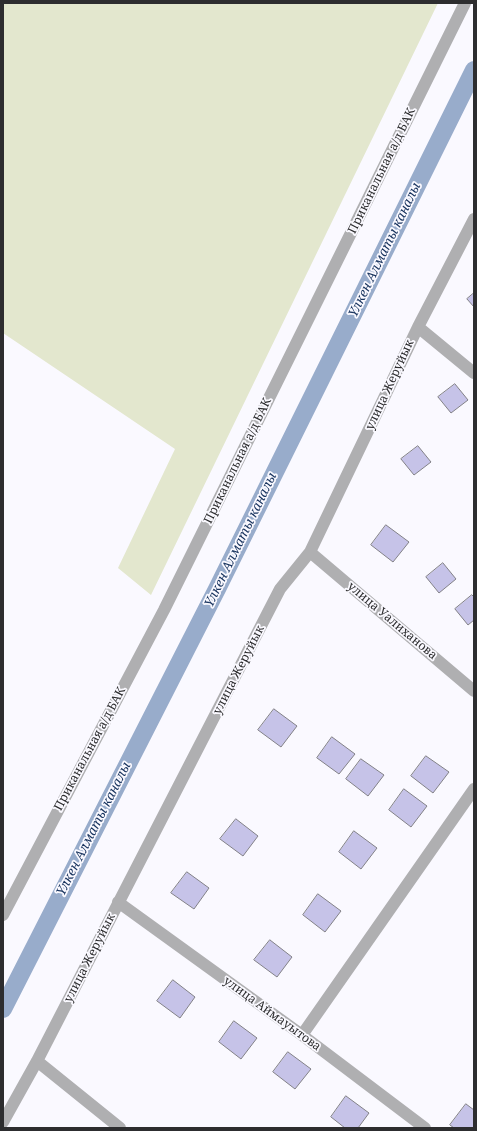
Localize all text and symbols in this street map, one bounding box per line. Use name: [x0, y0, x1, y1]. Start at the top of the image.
street label: Приканальная а/д БАК: [345, 106, 419, 236]
water label: Үлкен Алматы каналы: [346, 180, 424, 320]
street label: улица Жеруйык: [363, 338, 417, 432]
street label: Приканальная а/д БАК: [201, 396, 275, 526]
water label: Үлкен Алматы каналы: [202, 470, 280, 610]
street label: улица Уалиханова: [344, 579, 440, 663]
street label: улица Жеруйык: [210, 623, 268, 717]
street label: Приканальная а/д БАК: [51, 685, 129, 813]
water label: Үлкен Алматы каналы: [54, 760, 134, 898]
street label: улица Жеруйык: [61, 911, 119, 1005]
street label: улица Аймауытова: [220, 974, 324, 1054]

